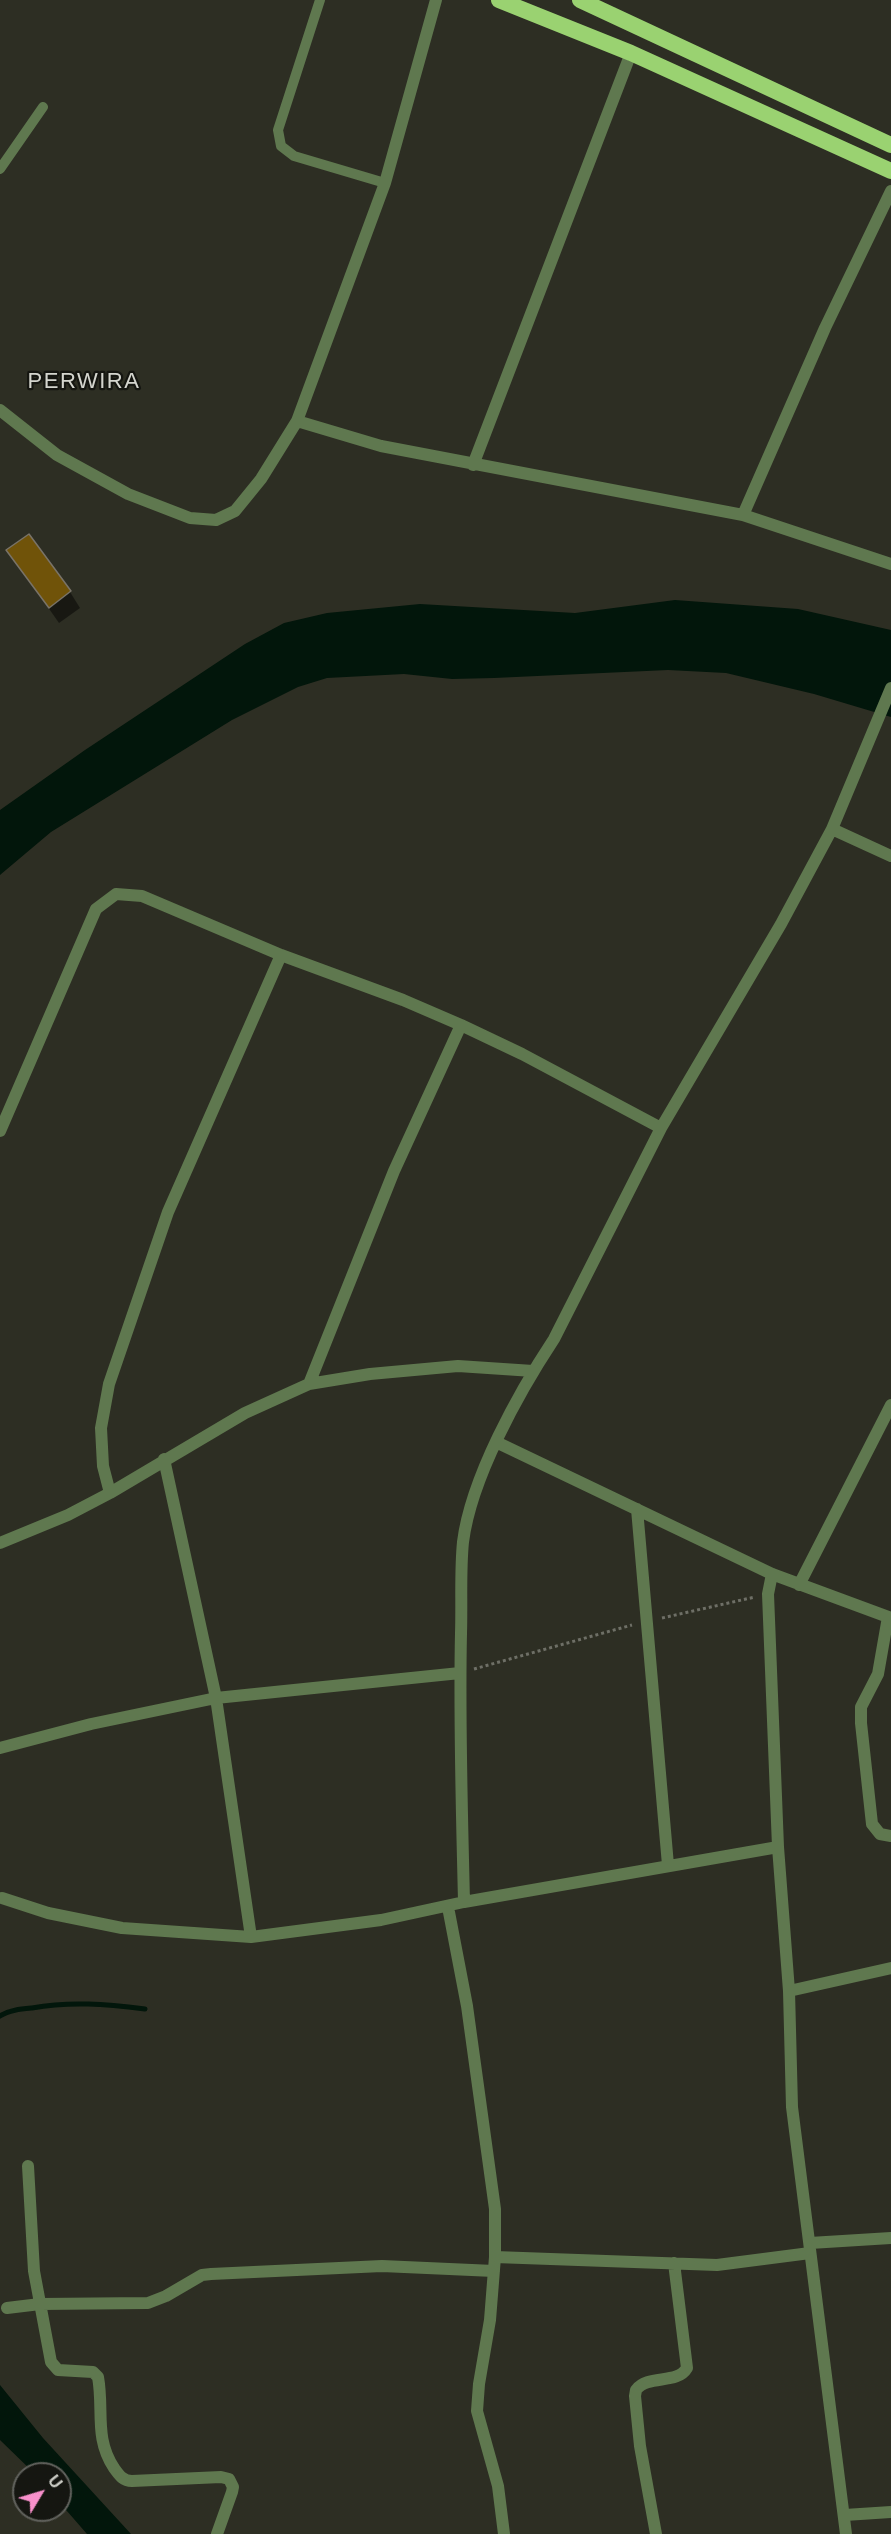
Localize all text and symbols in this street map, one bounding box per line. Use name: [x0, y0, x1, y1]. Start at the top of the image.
district label: PERWIRA: [28, 369, 140, 395]
north arrow: [12, 2462, 72, 2522]
text: U: [45, 2472, 65, 2492]

